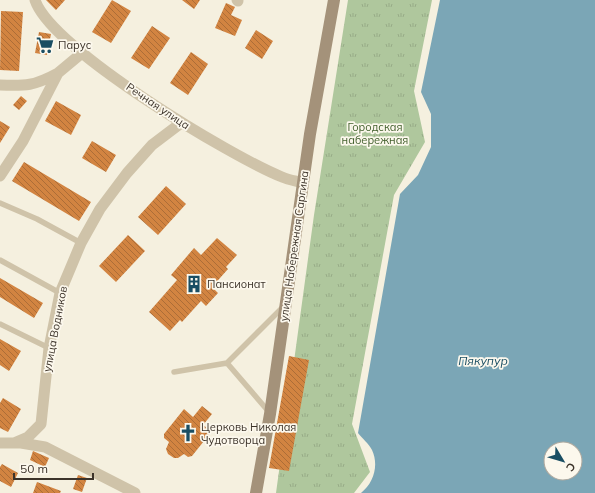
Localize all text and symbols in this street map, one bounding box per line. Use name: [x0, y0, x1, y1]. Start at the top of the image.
supermarket icon: Парус: [35, 35, 55, 55]
place label: Парус: [58, 38, 92, 52]
street label: Речная улица: [124, 80, 192, 132]
park label: Городская набережная: [342, 120, 408, 147]
street label: улица Набережная Саргина: [276, 170, 312, 322]
building icon: Пансионат: [184, 274, 204, 294]
place label: Пансионат: [207, 277, 266, 291]
street label: улица Водников: [40, 285, 70, 373]
water label: Пякупур: [458, 353, 508, 368]
place label: Церковь Николая Чудотворца: [201, 420, 296, 447]
church icon: Церковь Николая Чудотворца: [178, 423, 198, 443]
north arrow: [543, 441, 583, 481]
scale bar: [14, 455, 93, 481]
text: С: [563, 460, 579, 475]
text: 50 m: [20, 461, 48, 476]

